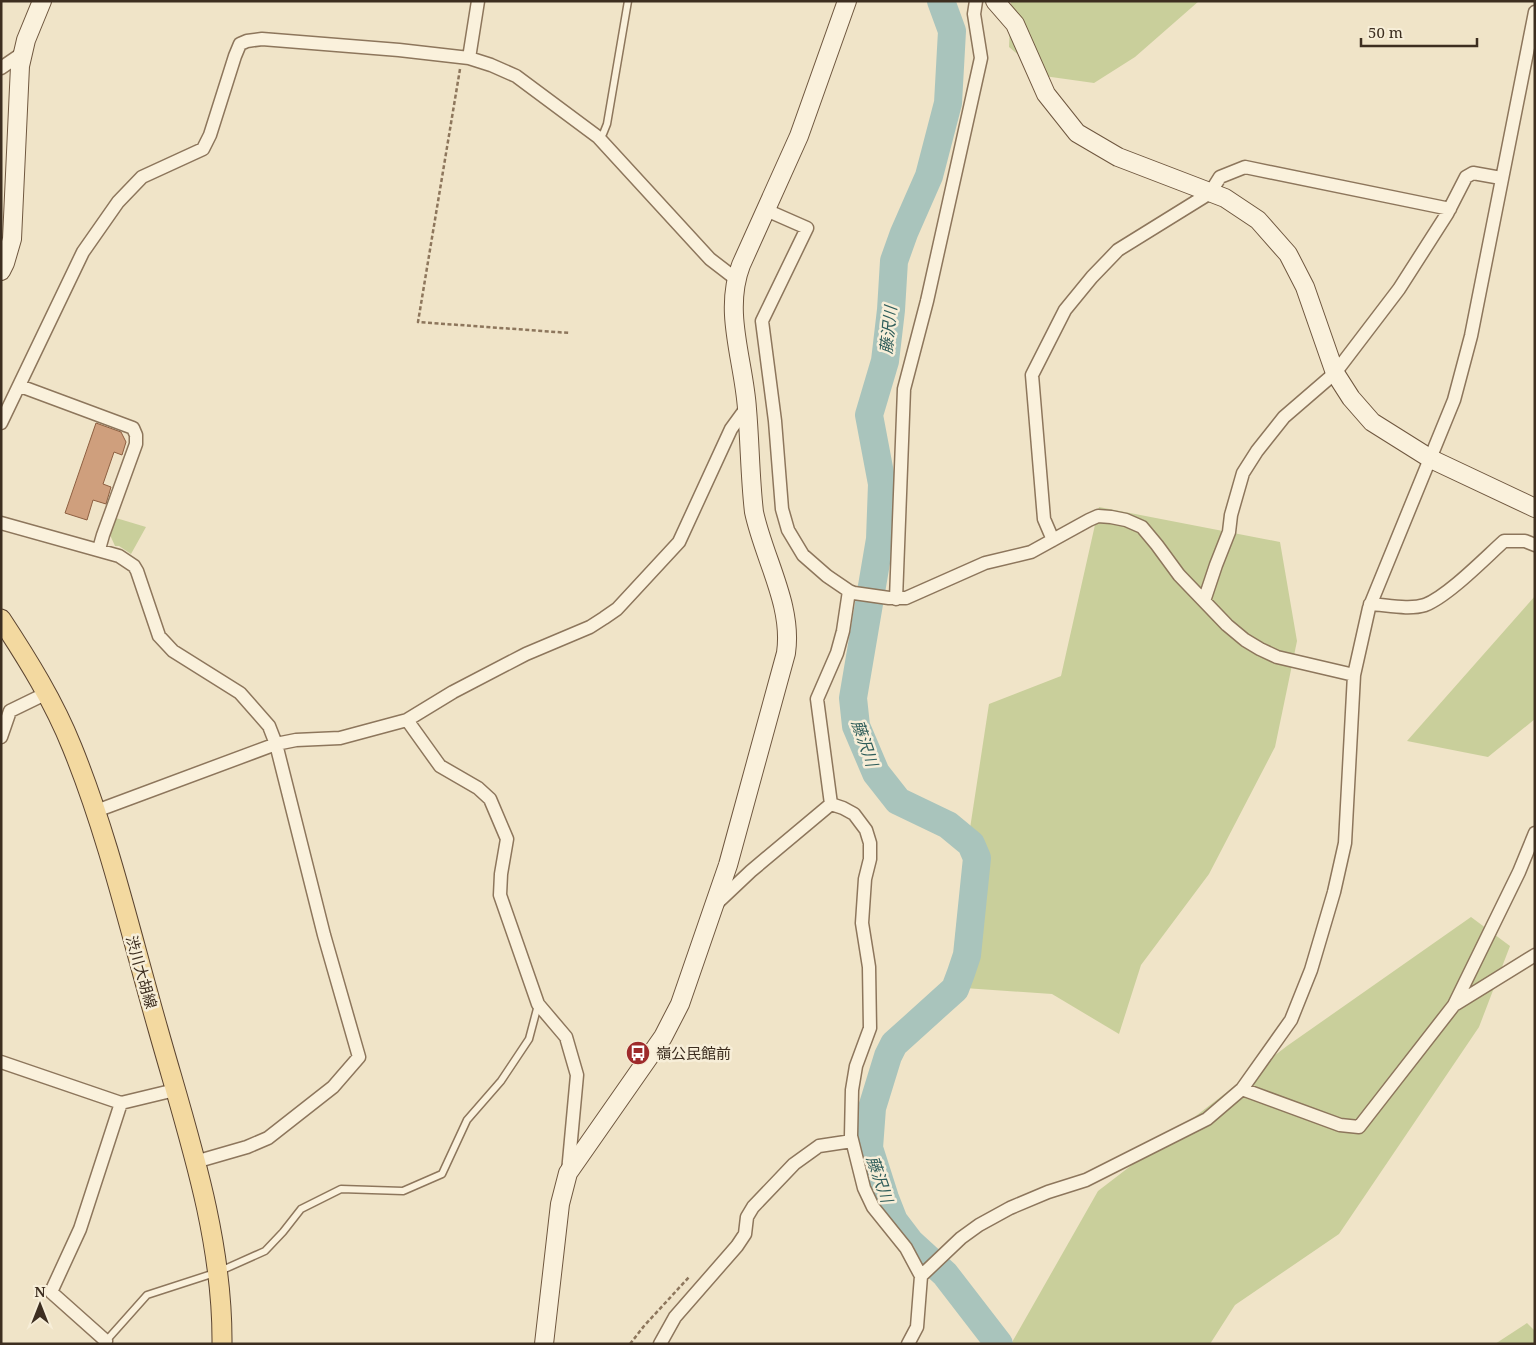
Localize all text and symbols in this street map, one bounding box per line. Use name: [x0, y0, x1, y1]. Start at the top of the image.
scale bar: [1361, 15, 1477, 47]
text: 50 m: [1368, 22, 1403, 42]
water label: 藤沢川: [875, 303, 902, 355]
water label: 藤沢川: [847, 717, 884, 771]
street label: 渋川大胡線: [122, 933, 162, 1011]
bus stop icon: 嶺公民館前: [625, 1040, 651, 1066]
place label: 嶺公民館前: [656, 1043, 731, 1063]
water label: 藤沢川: [862, 1153, 899, 1207]
north arrow: [15, 1280, 65, 1330]
text: N: [34, 1282, 46, 1301]

